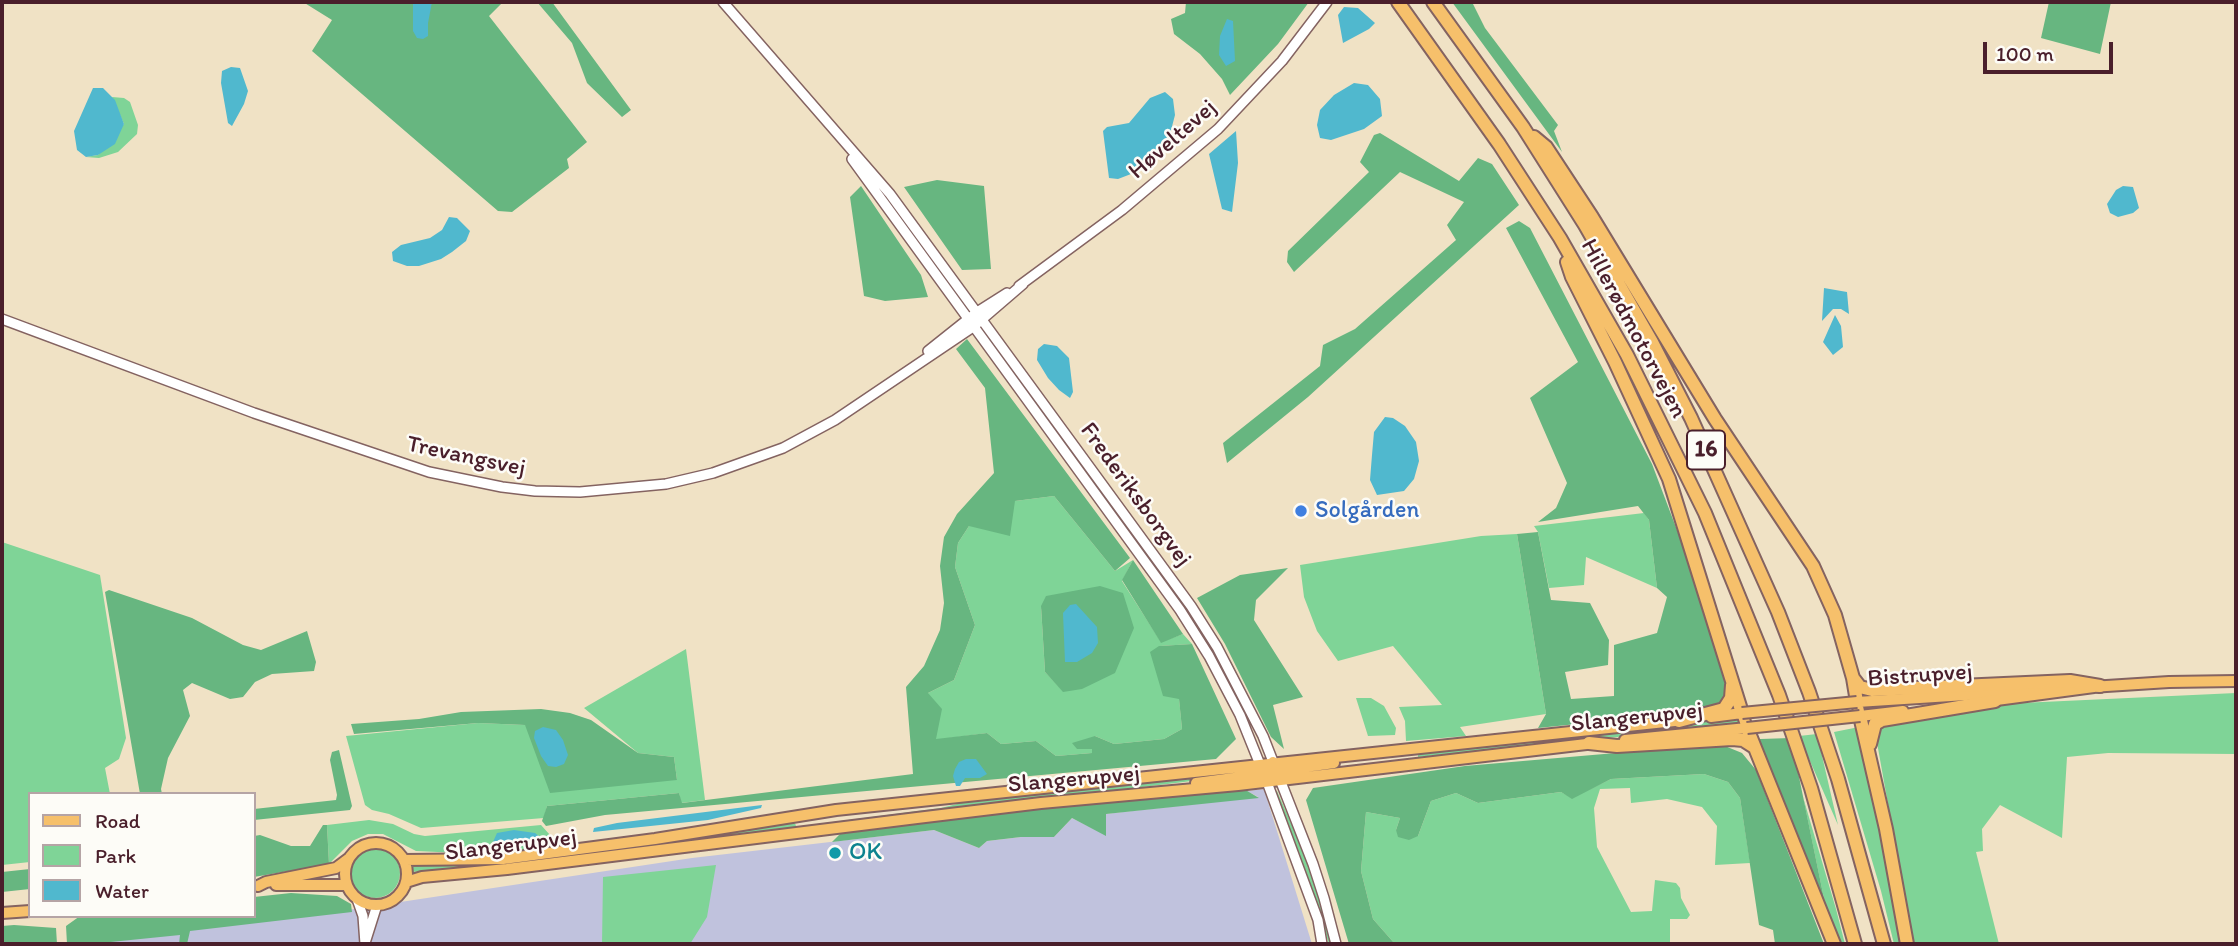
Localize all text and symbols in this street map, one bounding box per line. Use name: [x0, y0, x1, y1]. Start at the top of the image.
scale bar: [1986, 28, 2116, 72]
text: 100 m: [1996, 41, 2054, 66]
street label: Høveltevej: [1123, 94, 1223, 186]
street label: Hillerødmotorvejen: [1574, 235, 1692, 423]
street label: Frederiksborgvej: [1073, 417, 1197, 573]
street label: Trevangsvej: [404, 430, 528, 484]
road number: 16: [1687, 431, 1725, 470]
place label: Solgården: [1315, 497, 1419, 525]
marker: Solgården: [1293, 503, 1309, 519]
street label: Bistrupvej: [1867, 658, 1973, 694]
street label: Slangerupvej: [1570, 697, 1704, 739]
street label: Slangerupvej: [1007, 760, 1141, 800]
legend: [28, 792, 256, 918]
text: Road: [95, 808, 140, 833]
street label: Slangerupvej: [443, 824, 579, 868]
place label: OK: [849, 839, 882, 867]
text: Park: [95, 843, 136, 868]
marker: OK: [827, 845, 843, 861]
text: Water: [95, 878, 149, 903]

